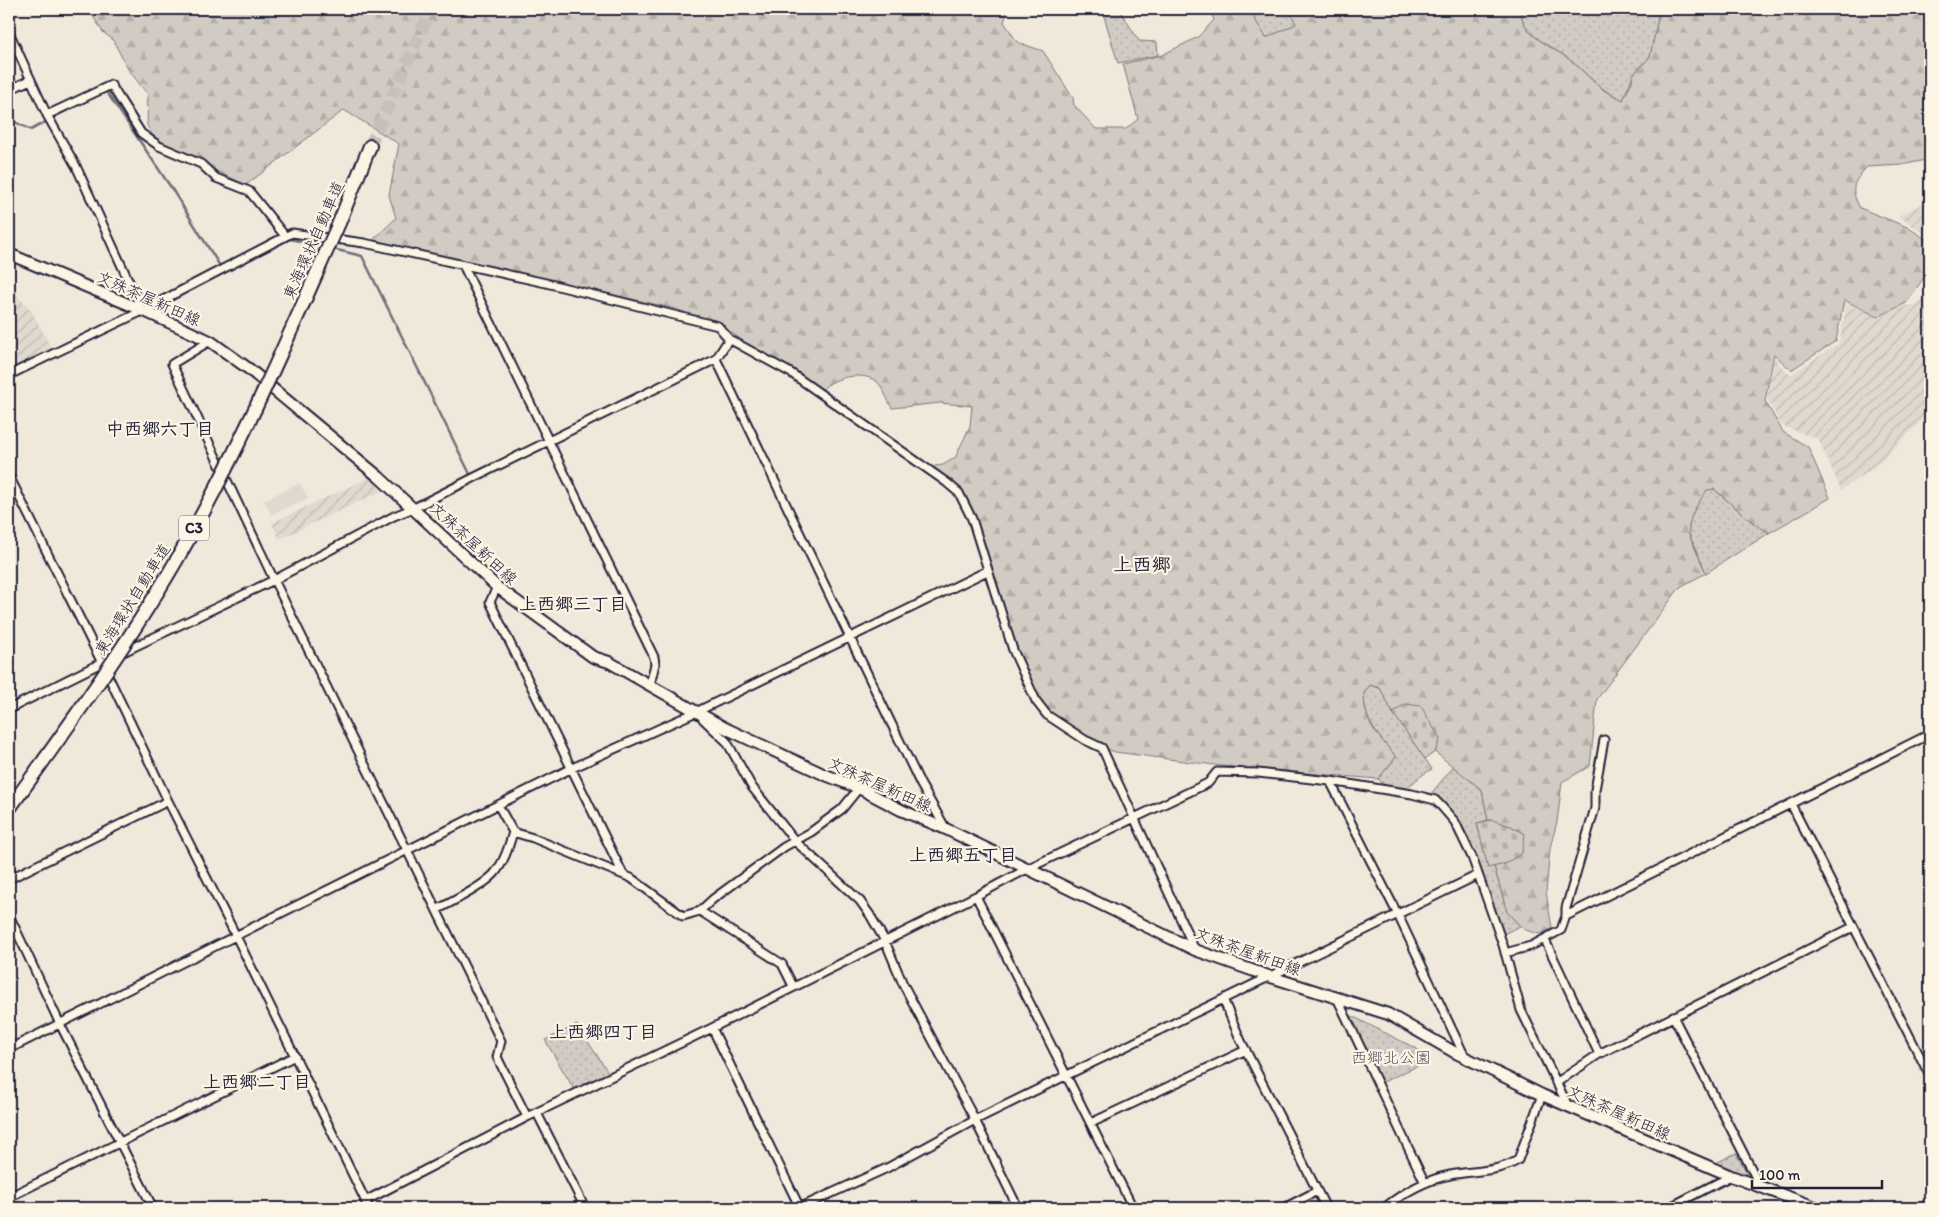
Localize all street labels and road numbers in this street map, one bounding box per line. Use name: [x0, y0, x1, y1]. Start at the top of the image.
street label: 東海環状自動車道: [279, 178, 348, 303]
street label: 文殊茶屋新田線: [94, 267, 204, 330]
street label: 文殊茶屋新田線: [426, 498, 521, 589]
road number: C3: [179, 516, 209, 540]
street label: 東海環状自動車道: [90, 540, 174, 659]
street label: 文殊茶屋新田線: [825, 753, 935, 816]
street label: 文殊茶屋新田線: [1192, 923, 1304, 980]
street label: 文殊茶屋新田線: [1564, 1081, 1674, 1144]

